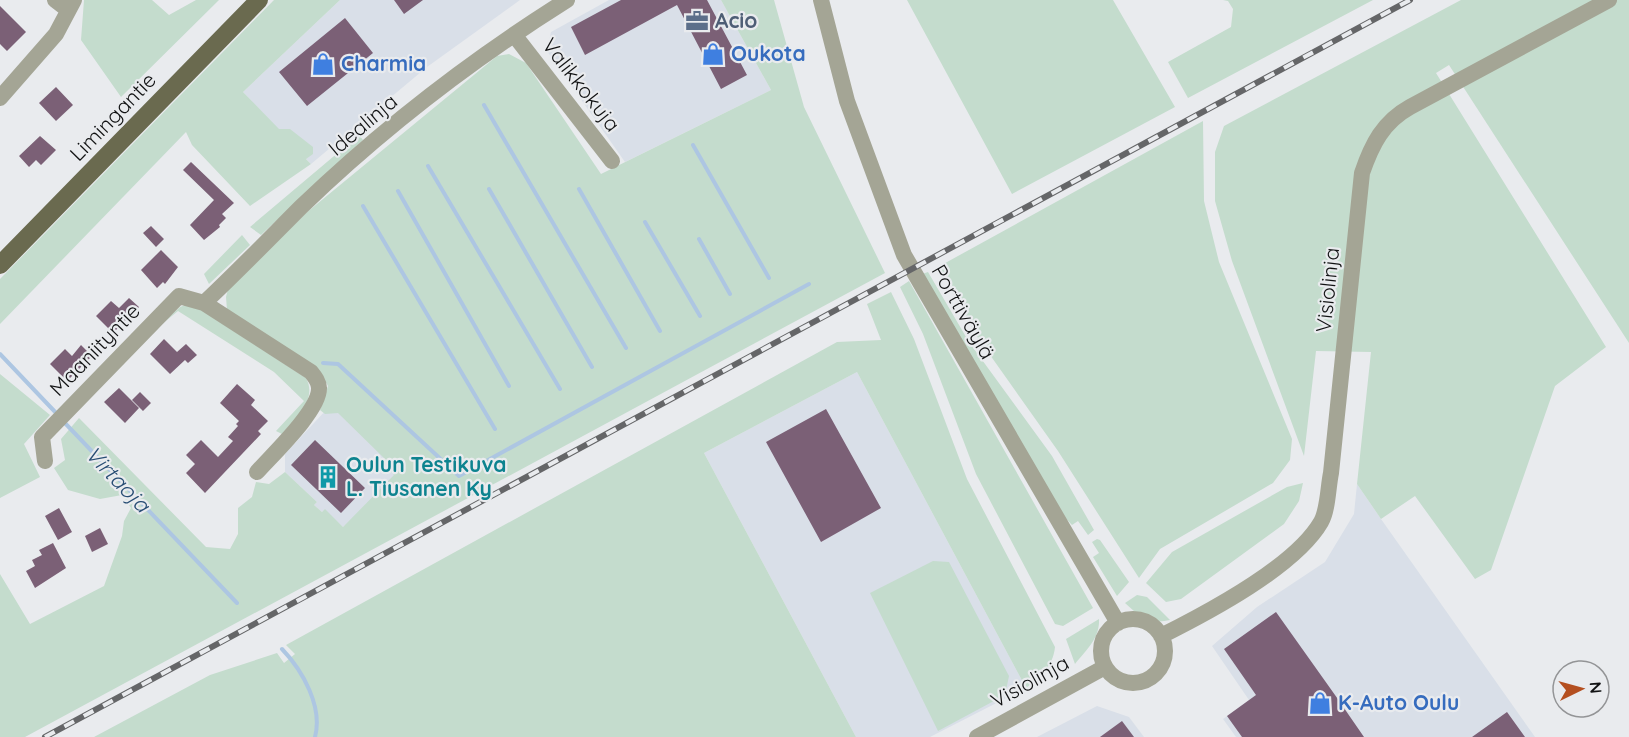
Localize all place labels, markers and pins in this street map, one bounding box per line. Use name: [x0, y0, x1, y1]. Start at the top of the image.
place label: Acio: [715, 7, 757, 33]
office icon: Acio: [684, 8, 710, 34]
place label: Oukota: [731, 40, 806, 66]
shop icon: Oukota: [700, 41, 726, 67]
place label: Charmia: [341, 50, 426, 76]
shop icon: Charmia: [310, 51, 336, 77]
place label: Oulun Testikuva L. Tiusanen Ky: [346, 451, 506, 501]
building icon: Oulun Testikuva L. Tiusanen Ky: [315, 464, 341, 490]
place label: K-Auto Oulu: [1338, 689, 1459, 715]
shop icon: K-Auto Oulu: [1307, 690, 1333, 716]

